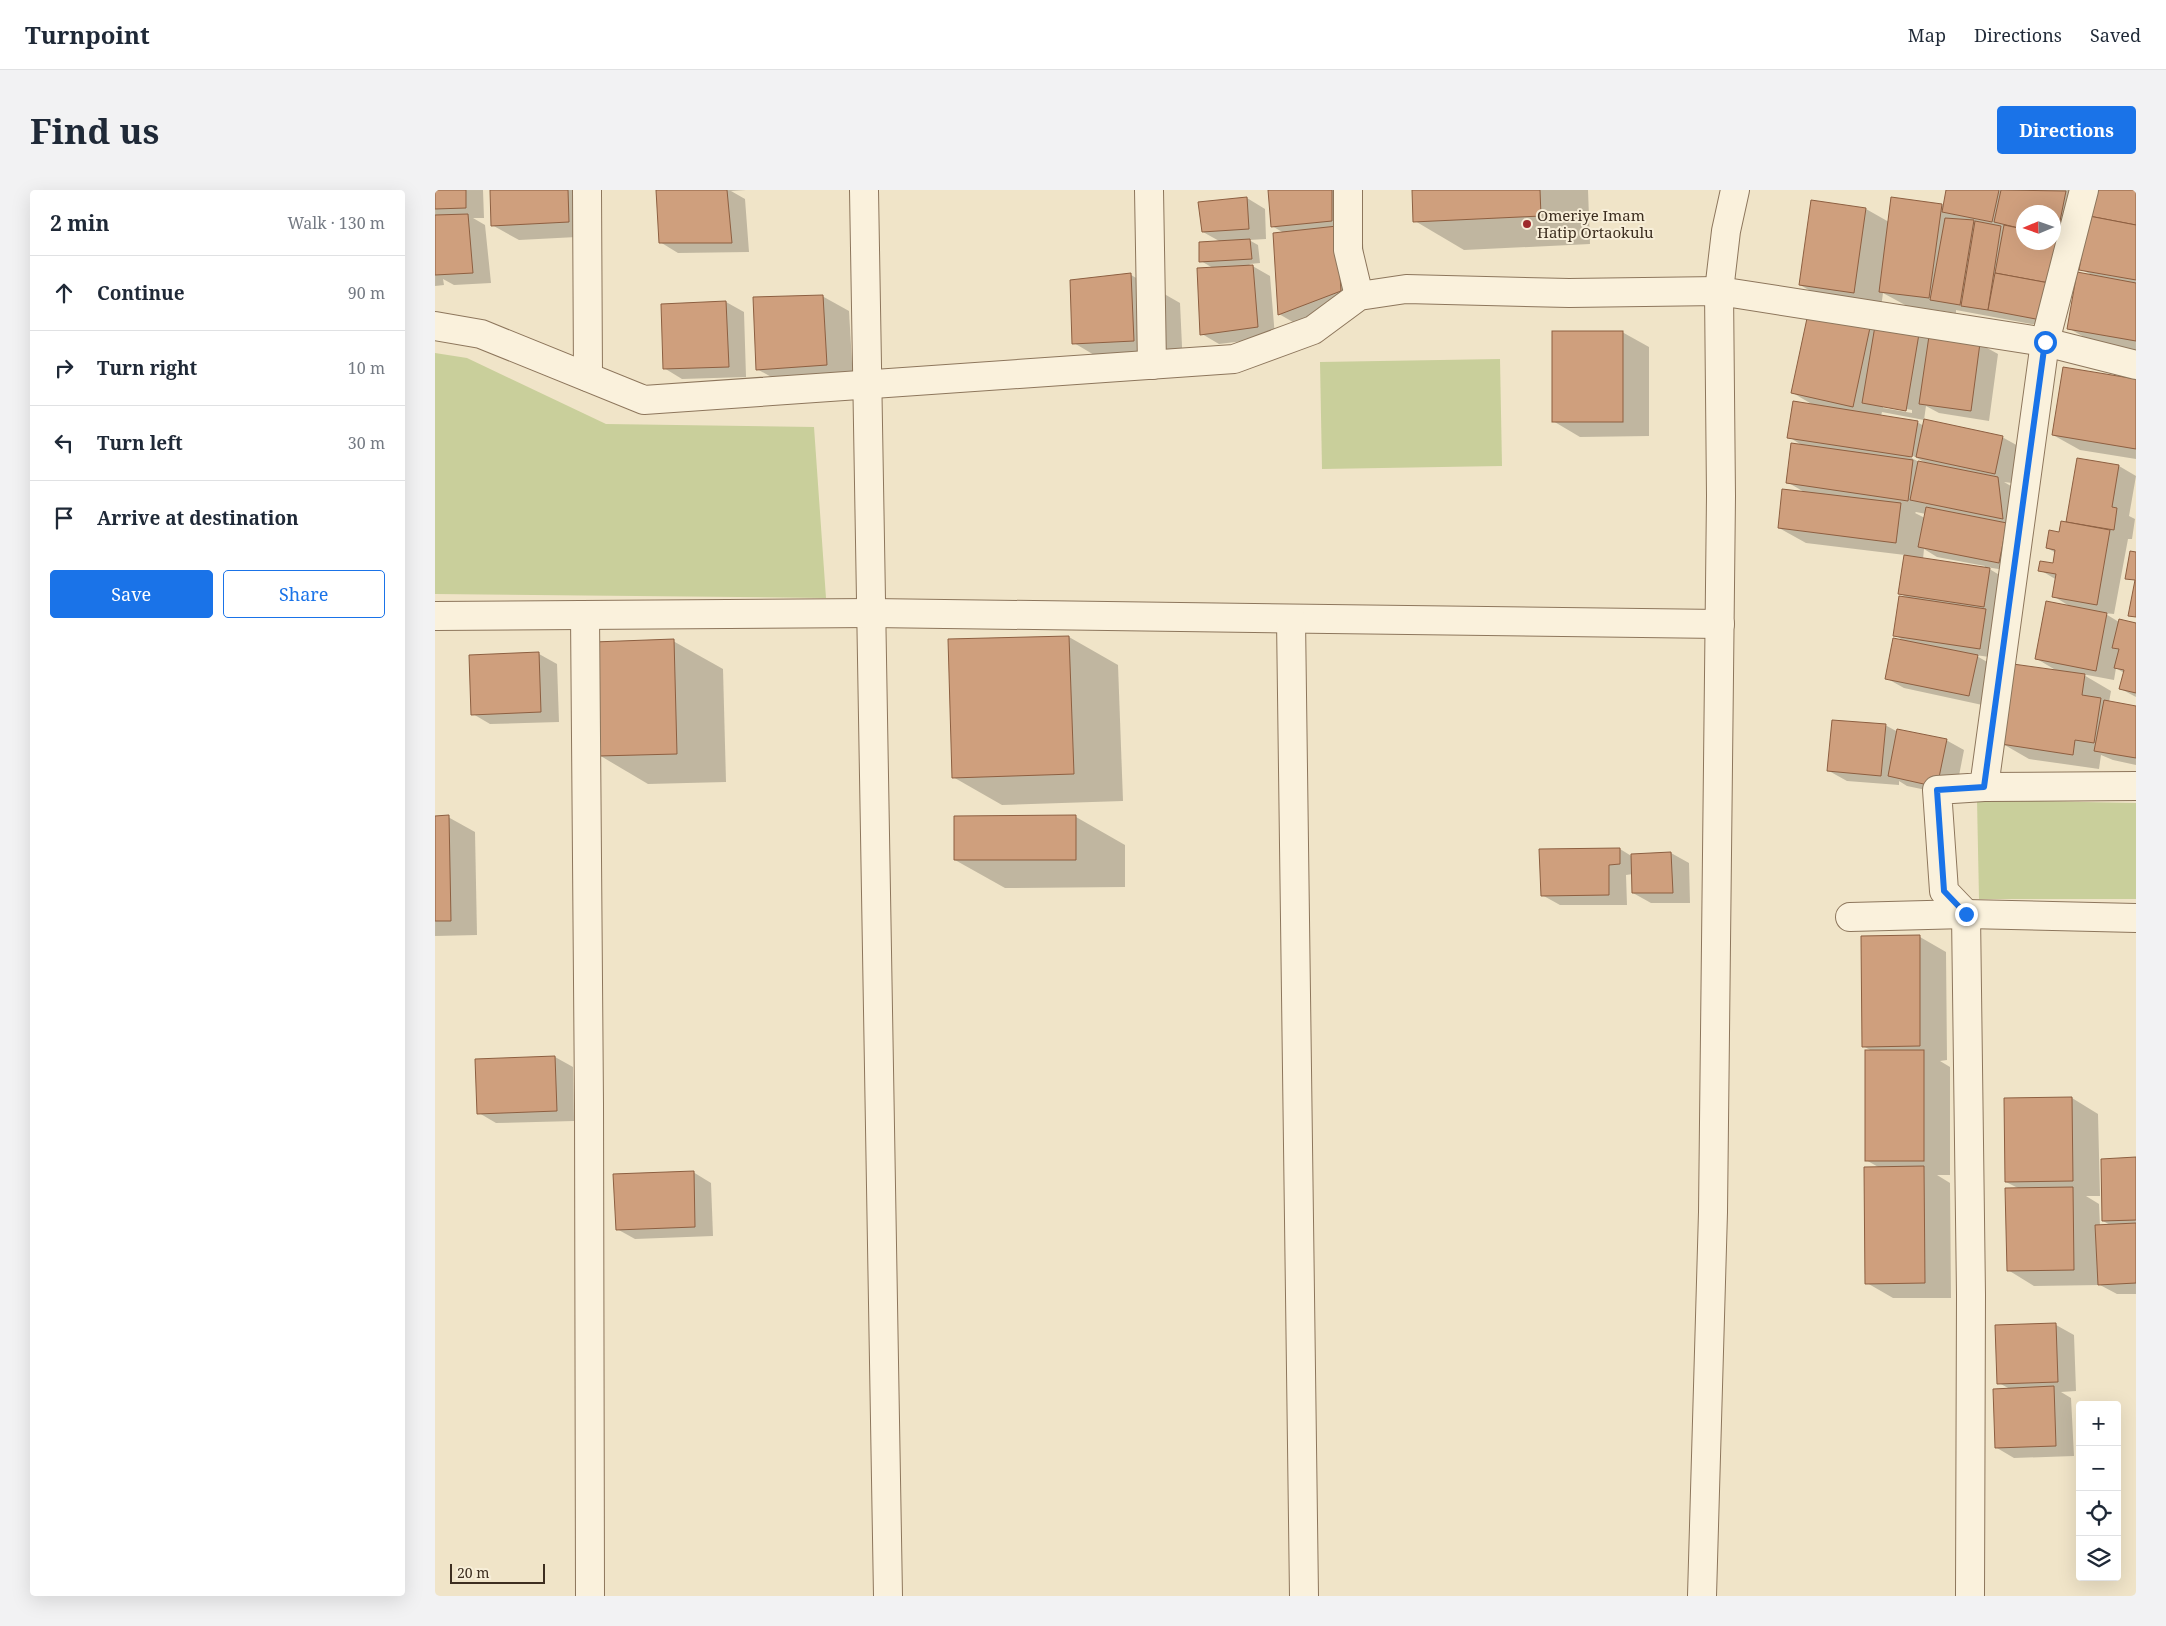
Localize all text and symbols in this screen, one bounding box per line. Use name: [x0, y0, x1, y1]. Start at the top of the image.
text: Turnpoint: [25, 18, 150, 51]
text: Map: [1908, 23, 1946, 47]
text: Directions: [1974, 23, 2062, 47]
text: Saved: [2090, 23, 2141, 47]
button: Directions: [1997, 106, 2136, 154]
text: Find us: [30, 107, 159, 154]
place label: Omeriye Imam Hatip Ortaokulu: [1537, 205, 1654, 242]
north arrow: [2016, 205, 2061, 250]
text: 2 min: [50, 209, 109, 237]
text: Walk · 130 m: [288, 212, 385, 234]
marker: Omeriye Imam Hatip Ortaokulu: [1521, 218, 1533, 230]
icon: ahead: [50, 279, 78, 307]
text: Continue: [97, 280, 185, 306]
text: 90 m: [348, 282, 385, 304]
route start: [2034, 331, 2057, 354]
icon: right: [50, 354, 78, 382]
text: Turn right: [97, 355, 197, 381]
text: 10 m: [348, 357, 385, 379]
icon: left: [50, 429, 78, 457]
text: Turn left: [97, 430, 183, 456]
text: 30 m: [348, 432, 385, 454]
icon: arrive: [50, 504, 78, 532]
text: Arrive at destination: [97, 505, 299, 531]
button: Save: [50, 570, 213, 618]
button: Share: [223, 570, 385, 618]
route end: [1955, 903, 1978, 926]
map controls: [2076, 1401, 2121, 1581]
button: +: [2076, 1401, 2121, 1446]
button: −: [2076, 1446, 2121, 1491]
button: locate: [2076, 1491, 2121, 1536]
button: layers: [2076, 1536, 2121, 1581]
scale bar: [450, 1561, 545, 1584]
text: 20 m: [457, 1563, 490, 1582]

